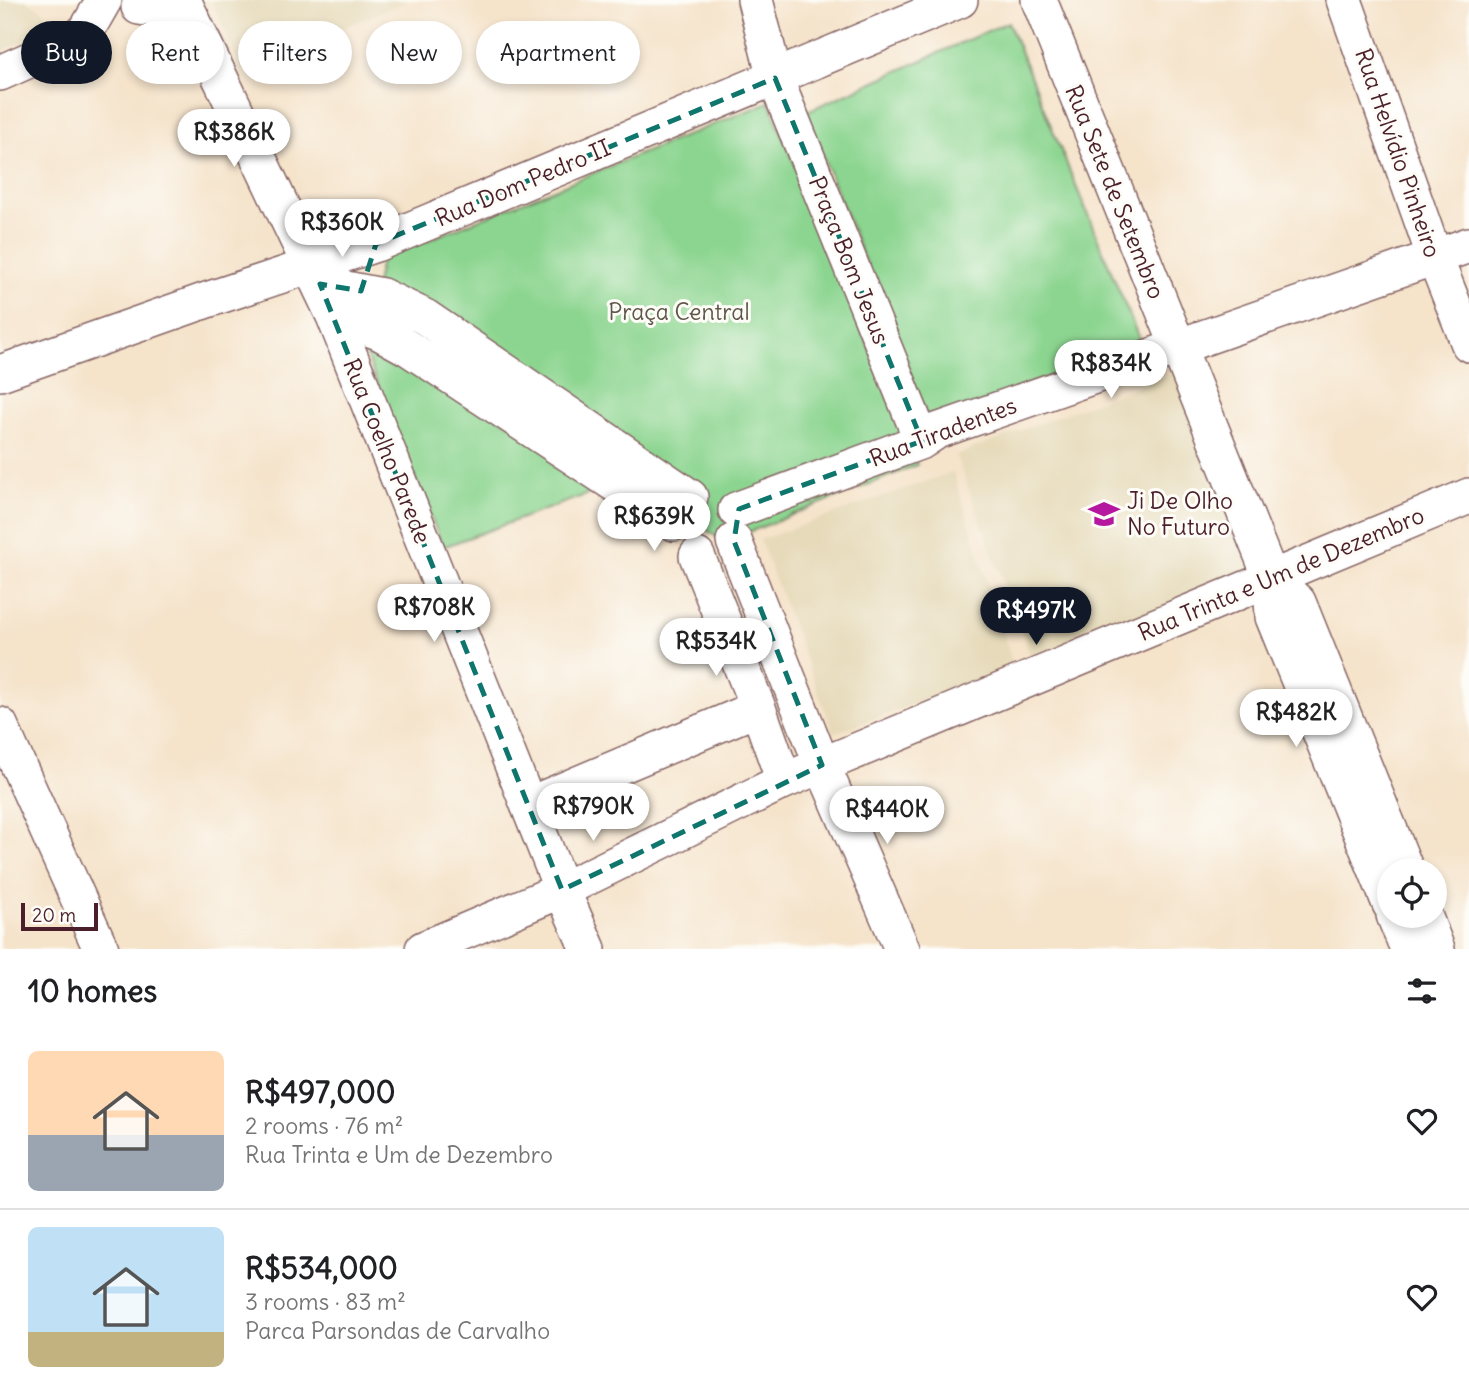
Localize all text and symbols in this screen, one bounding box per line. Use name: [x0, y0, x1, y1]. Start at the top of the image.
chip: Buy: [21, 21, 112, 84]
chip: Rent: [126, 21, 224, 84]
chip: Filters: [238, 21, 352, 84]
chip: New: [366, 21, 462, 84]
chip: Apartment: [476, 21, 640, 84]
street label: Rua Helvídio Pinheiro: [1349, 45, 1448, 261]
street label: Rua Sete de Setembro: [1059, 81, 1172, 303]
pin: R$386K: [177, 110, 291, 169]
text: R$386K: [193, 117, 275, 146]
street label: Rua Dom Pedro II: [431, 132, 615, 233]
street label: Praça Bom Jesus: [803, 172, 896, 348]
pin: R$360K: [285, 200, 399, 259]
text: R$360K: [300, 207, 384, 236]
park label: Praça Central: [608, 297, 750, 326]
pin: R$834K: [1054, 340, 1168, 400]
text: R$834K: [1070, 348, 1152, 377]
street label: Rua Coelho Parede: [337, 354, 438, 547]
street label: Rua Tiradentes: [865, 390, 1020, 473]
place label: Ji De Olho No Futuro: [1127, 486, 1233, 541]
pin: R$639K: [597, 494, 711, 553]
school or university icon: Ji De Olho No Futuro: [1087, 497, 1121, 531]
street label: Rua Trinta e Um de Dezembro: [1133, 500, 1428, 647]
text: R$639K: [613, 501, 695, 530]
pin: R$708K: [377, 584, 491, 644]
pin: R$497K: [979, 588, 1093, 647]
text: R$708K: [393, 592, 475, 621]
text: R$497K: [996, 595, 1076, 624]
pin: R$534K: [659, 618, 773, 678]
text: R$534K: [675, 626, 757, 655]
pin: R$482K: [1239, 690, 1353, 749]
text: R$482K: [1256, 697, 1336, 726]
pin: R$790K: [536, 784, 650, 843]
pin: R$440K: [830, 786, 944, 846]
text: R$790K: [552, 791, 634, 820]
text: R$440K: [845, 794, 929, 823]
map controls: [1377, 858, 1447, 928]
button: locate: [1377, 858, 1447, 928]
scale bar: [21, 900, 98, 932]
text: 20 m: [32, 903, 76, 927]
text: 10 homes: [28, 972, 157, 1010]
icon: filters: [1403, 972, 1441, 1010]
text: R$497,000: [245, 1073, 396, 1111]
icon: home: [84, 1079, 168, 1163]
icon: heart: [1403, 1102, 1441, 1140]
text: 2 rooms · 76 m²: [245, 1111, 403, 1140]
text: Rua Trinta e Um de Dezembro: [245, 1140, 553, 1169]
text: R$534,000: [245, 1249, 398, 1287]
icon: home: [84, 1255, 168, 1339]
icon: heart: [1403, 1278, 1441, 1316]
text: 3 rooms · 83 m²: [245, 1287, 406, 1316]
text: Parca Parsondas de Carvalho: [245, 1316, 550, 1345]

